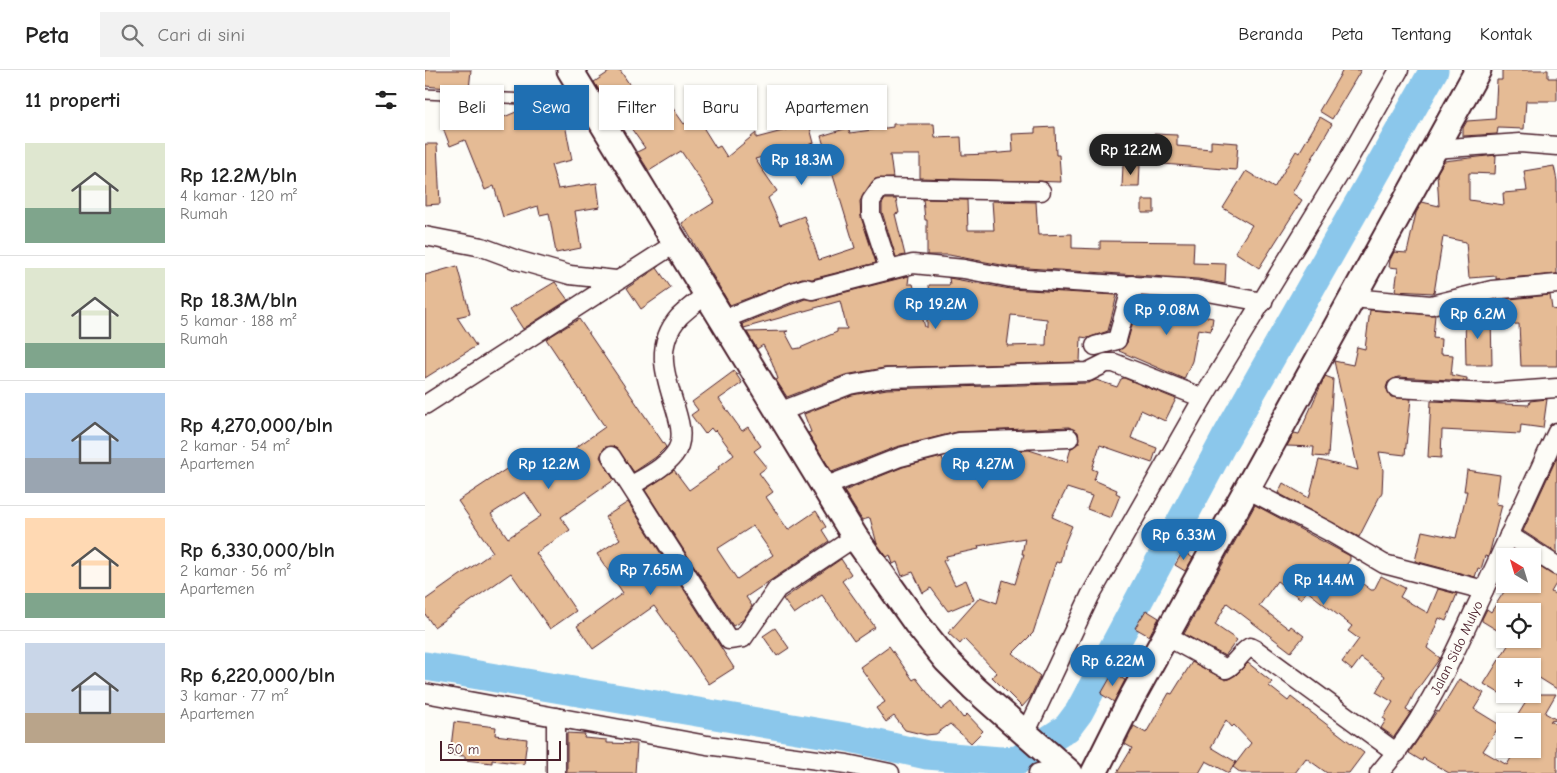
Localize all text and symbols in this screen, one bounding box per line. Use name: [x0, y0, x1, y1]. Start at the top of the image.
search box: [100, 12, 450, 57]
text: Peta: [25, 21, 70, 49]
icon: search: [118, 21, 146, 49]
text: Cari di sini: [158, 24, 245, 46]
text: Beranda: [1238, 24, 1303, 45]
text: Peta: [1331, 24, 1363, 45]
text: Tentang: [1391, 24, 1452, 45]
text: Kontak: [1480, 24, 1532, 45]
chip: Beli: [440, 85, 504, 130]
chip: Sewa: [514, 85, 589, 130]
chip: Filter: [599, 85, 674, 130]
chip: Baru: [684, 85, 757, 130]
chip: Apartemen: [767, 85, 887, 130]
icon: filters: [372, 86, 400, 114]
text: 11 properti: [25, 88, 121, 112]
pin: Rp 12.2M: [1079, 134, 1183, 176]
text: Rp 12.2M: [1100, 141, 1162, 159]
pin: Rp 18.3M: [750, 144, 854, 186]
text: Rp 18.3M: [771, 151, 833, 169]
icon: home: [65, 163, 125, 223]
text: Rp 12.2M/bln: [180, 163, 297, 187]
text: 4 kamar · 120 m²: [180, 187, 297, 205]
text: Rumah: [180, 205, 228, 223]
icon: home: [65, 288, 125, 348]
text: Rp 18.3M/bln: [180, 288, 297, 312]
pin: Rp 19.2M: [884, 288, 988, 330]
pin: Rp 9.08M: [1115, 294, 1219, 336]
text: Rp 19.2M: [905, 295, 967, 313]
pin: Rp 6.2M: [1432, 298, 1524, 340]
text: Rp 9.08M: [1135, 301, 1199, 319]
text: Rp 6.2M: [1450, 305, 1506, 323]
text: 5 kamar · 188 m²: [180, 312, 296, 330]
text: Rumah: [180, 330, 228, 348]
icon: home: [65, 413, 125, 473]
text: Rp 4,270,000/bln: [180, 413, 333, 437]
text: 2 kamar · 54 m²: [180, 437, 290, 455]
pin: Rp 12.2M: [497, 448, 601, 490]
pin: Rp 4.27M: [931, 448, 1035, 490]
text: Apartemen: [180, 455, 255, 473]
text: Rp 12.2M: [518, 455, 580, 473]
text: Rp 4.27M: [952, 455, 1014, 473]
pin: Rp 6.33M: [1132, 518, 1236, 561]
text: Rp 6.33M: [1152, 526, 1216, 544]
icon: home: [65, 538, 125, 598]
text: Rp 6,330,000/bln: [180, 538, 335, 562]
north arrow: [1496, 548, 1541, 592]
map controls: [1496, 548, 1541, 758]
pin: Rp 7.65M: [599, 554, 703, 596]
text: Rp 7.65M: [619, 561, 683, 579]
text: 2 kamar · 56 m²: [180, 562, 291, 580]
pin: Rp 14.4M: [1272, 564, 1376, 606]
text: Rp 14.4M: [1294, 571, 1354, 589]
text: Apartemen: [180, 580, 255, 598]
street label: Jalan Sido Mulyo: [1427, 598, 1487, 698]
button: locate: [1496, 603, 1541, 648]
pin: Rp 6.22M: [1061, 644, 1165, 687]
text: Rp 6.22M: [1081, 652, 1145, 670]
button: +: [1496, 658, 1541, 703]
icon: home: [65, 663, 125, 723]
text: Rp 6,220,000/bln: [180, 663, 335, 687]
text: 3 kamar · 77 m²: [180, 687, 288, 705]
text: Apartemen: [180, 705, 255, 723]
button: −: [1496, 713, 1541, 758]
scale bar: [440, 738, 561, 761]
text: 50 m: [447, 741, 479, 758]

